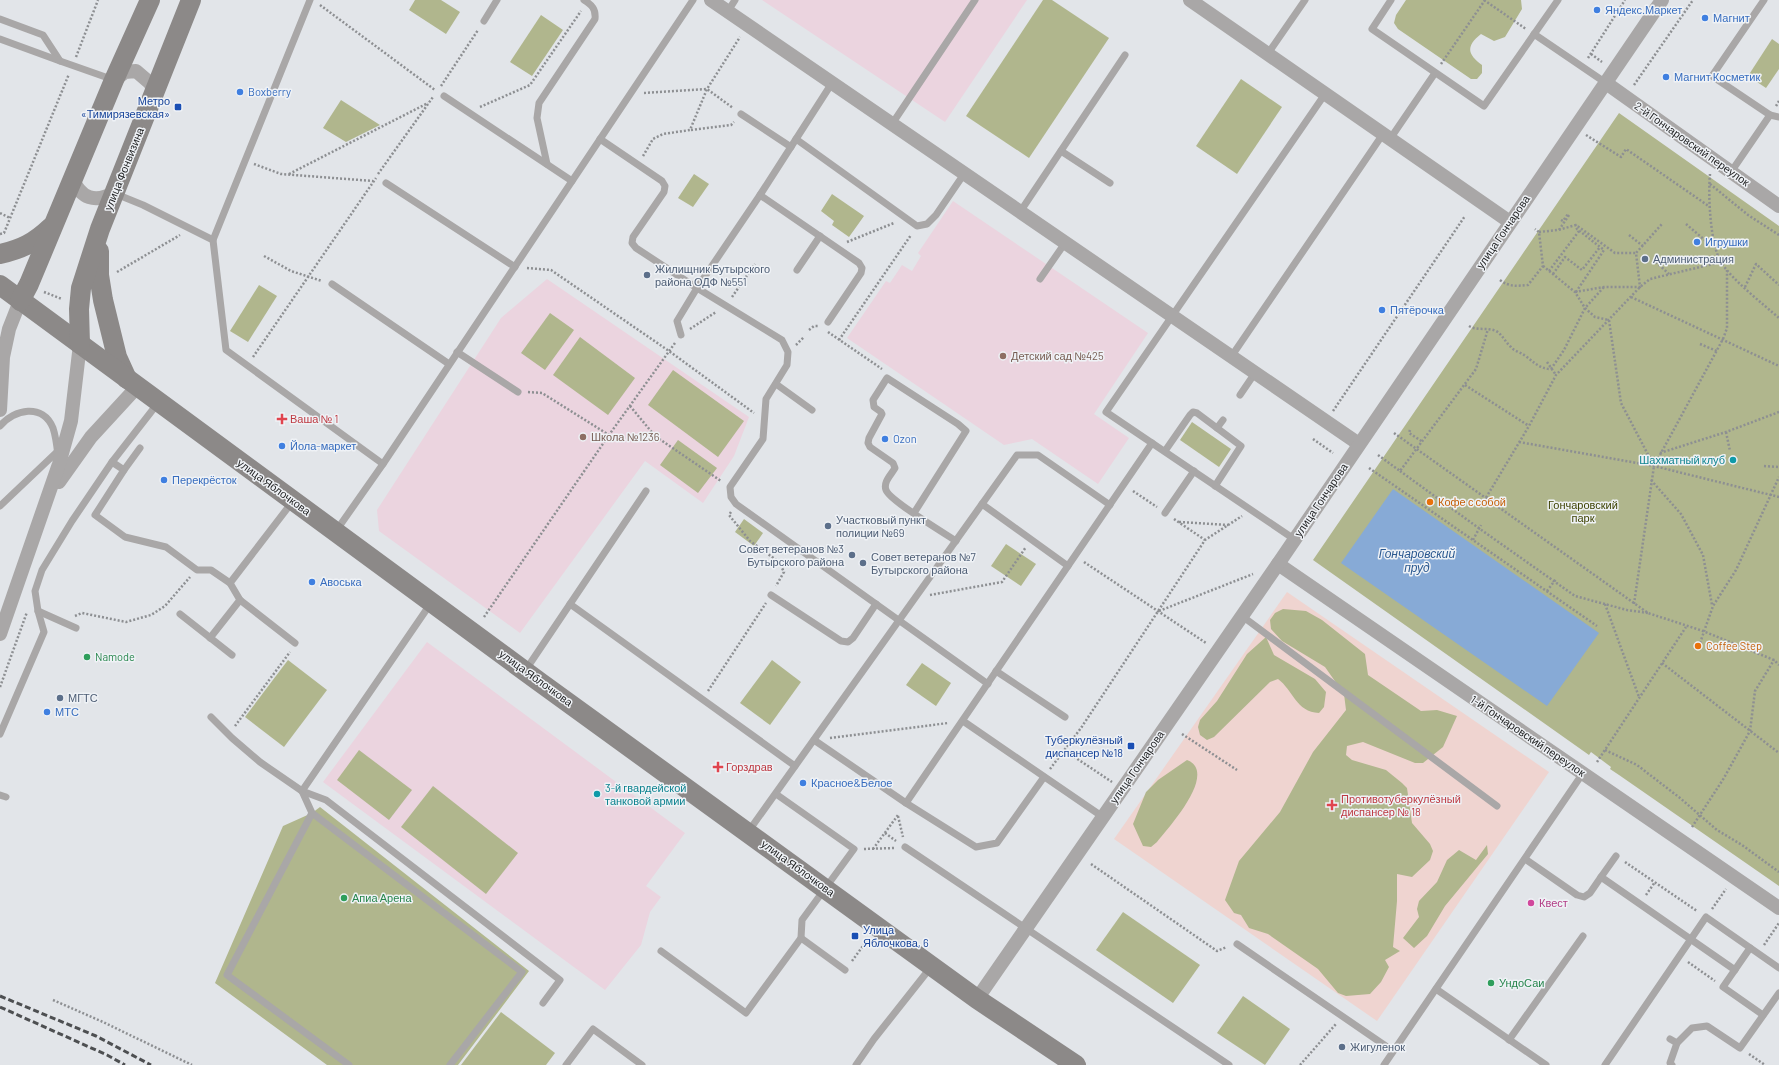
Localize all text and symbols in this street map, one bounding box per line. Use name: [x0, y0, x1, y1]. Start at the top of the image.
place label: Яндекс.Маркет: [1605, 3, 1682, 16]
marker: Яндекс.Маркет: [1592, 5, 1602, 15]
place label: Магнит: [1713, 11, 1750, 24]
marker: Магнит: [1700, 13, 1710, 23]
place label: Магнит Косметик: [1674, 70, 1760, 83]
marker: Магнит Косметик: [1661, 72, 1671, 82]
place label: Boxberry: [248, 85, 291, 98]
marker: Boxberry: [235, 87, 245, 97]
place label: Метро «Тимирязевская»: [81, 94, 170, 120]
street label: 2-й Гончаровский переулок: [1632, 99, 1752, 188]
marker: Метро «Тимирязевская»: [173, 102, 183, 112]
street label: улица Фонвизина: [101, 125, 146, 212]
street label: улица Гончарова: [1473, 192, 1532, 271]
place label: Игрушки: [1705, 235, 1748, 248]
marker: Игрушки: [1692, 237, 1702, 247]
place label: Администрация: [1653, 252, 1734, 265]
marker: Администрация: [1640, 254, 1650, 264]
place label: Жилищник Бутырского района ОДФ №551: [655, 262, 770, 288]
marker: Жилищник Бутырского района ОДФ №551: [642, 270, 652, 280]
place label: Пятёрочка: [1390, 303, 1445, 316]
marker: Пятёрочка: [1377, 305, 1387, 315]
place label: Детский сад №425: [1011, 349, 1104, 362]
marker: Детский сад №425: [998, 351, 1008, 361]
place label: Ваша № 1: [290, 412, 338, 425]
marker: Ваша № 1: [277, 414, 287, 424]
place label: Школа №1236: [591, 430, 660, 443]
marker: Школа №1236: [578, 432, 588, 442]
place label: Ozon: [893, 432, 917, 445]
marker: Ozon: [880, 434, 890, 444]
place label: Йола-маркет: [290, 439, 356, 452]
marker: Йола-маркет: [277, 441, 287, 451]
place label: Шахматный клуб: [1639, 453, 1725, 466]
marker: Шахматный клуб: [1728, 455, 1738, 465]
street label: улица Яблочкова: [235, 456, 314, 518]
street label: улица Гончарова: [1291, 460, 1350, 539]
place label: Перекрёсток: [172, 473, 237, 486]
marker: Перекрёсток: [159, 475, 169, 485]
place label: Кофе с собой: [1438, 495, 1506, 508]
marker: Кофе с собой: [1425, 497, 1435, 507]
park label: Гончаровский парк: [1548, 498, 1618, 524]
place label: Участковый пункт полиции №69: [836, 513, 926, 539]
marker: Участковый пункт полиции №69: [823, 521, 833, 531]
place label: Совет ветеранов №3 Бутырского района: [739, 542, 845, 568]
water label: Гончаровский пруд: [1379, 546, 1456, 575]
marker: Совет ветеранов №3 Бутырского района: [847, 550, 857, 560]
place label: Совет ветеранов №7 Бутырского района: [871, 550, 976, 576]
marker: Совет ветеранов №7 Бутырского района: [858, 558, 868, 568]
place label: Авоська: [320, 575, 362, 588]
marker: Авоська: [307, 577, 317, 587]
place label: Coffee Step: [1706, 639, 1762, 652]
marker: Coffee Step: [1693, 641, 1703, 651]
street label: улица Яблочкова: [497, 647, 576, 709]
place label: Namode: [95, 650, 135, 663]
marker: Namode: [82, 652, 92, 662]
place label: МГТС: [68, 691, 98, 704]
street label: 1-й Гончаровский переулок: [1468, 692, 1588, 779]
marker: МГТС: [55, 693, 65, 703]
place label: МТС: [55, 705, 79, 718]
marker: МТС: [42, 707, 52, 717]
street label: улица Гончарова: [1107, 727, 1167, 806]
place label: Туберкулёзный диспансер №18: [1045, 733, 1123, 759]
marker: Туберкулёзный диспансер №18: [1126, 741, 1136, 751]
place label: Горздрав: [726, 760, 773, 773]
marker: Горздрав: [713, 762, 723, 772]
place label: Красное&Белое: [811, 776, 892, 789]
marker: Красное&Белое: [798, 778, 808, 788]
place label: 3-й гвардейской танковой армии: [605, 781, 686, 807]
marker: 3-й гвардейской танковой армии: [592, 789, 602, 799]
place label: Противотуберкулёзный диспансер № 18: [1341, 792, 1461, 818]
marker: Противотуберкулёзный диспансер № 18: [1326, 799, 1338, 811]
street label: улица Яблочкова: [759, 837, 838, 899]
place label: Апиа Арена: [352, 891, 412, 904]
marker: Апиа Арена: [339, 893, 349, 903]
place label: Квест: [1539, 896, 1568, 909]
marker: Квест: [1526, 898, 1536, 908]
place label: Улица Яблочкова, 6: [863, 923, 929, 949]
marker: Улица Яблочкова, 6: [850, 931, 860, 941]
place label: УндоСаи: [1499, 976, 1544, 989]
marker: УндоСаи: [1486, 978, 1496, 988]
place label: Жигуленок: [1350, 1040, 1405, 1053]
marker: Жигуленок: [1337, 1042, 1347, 1052]

